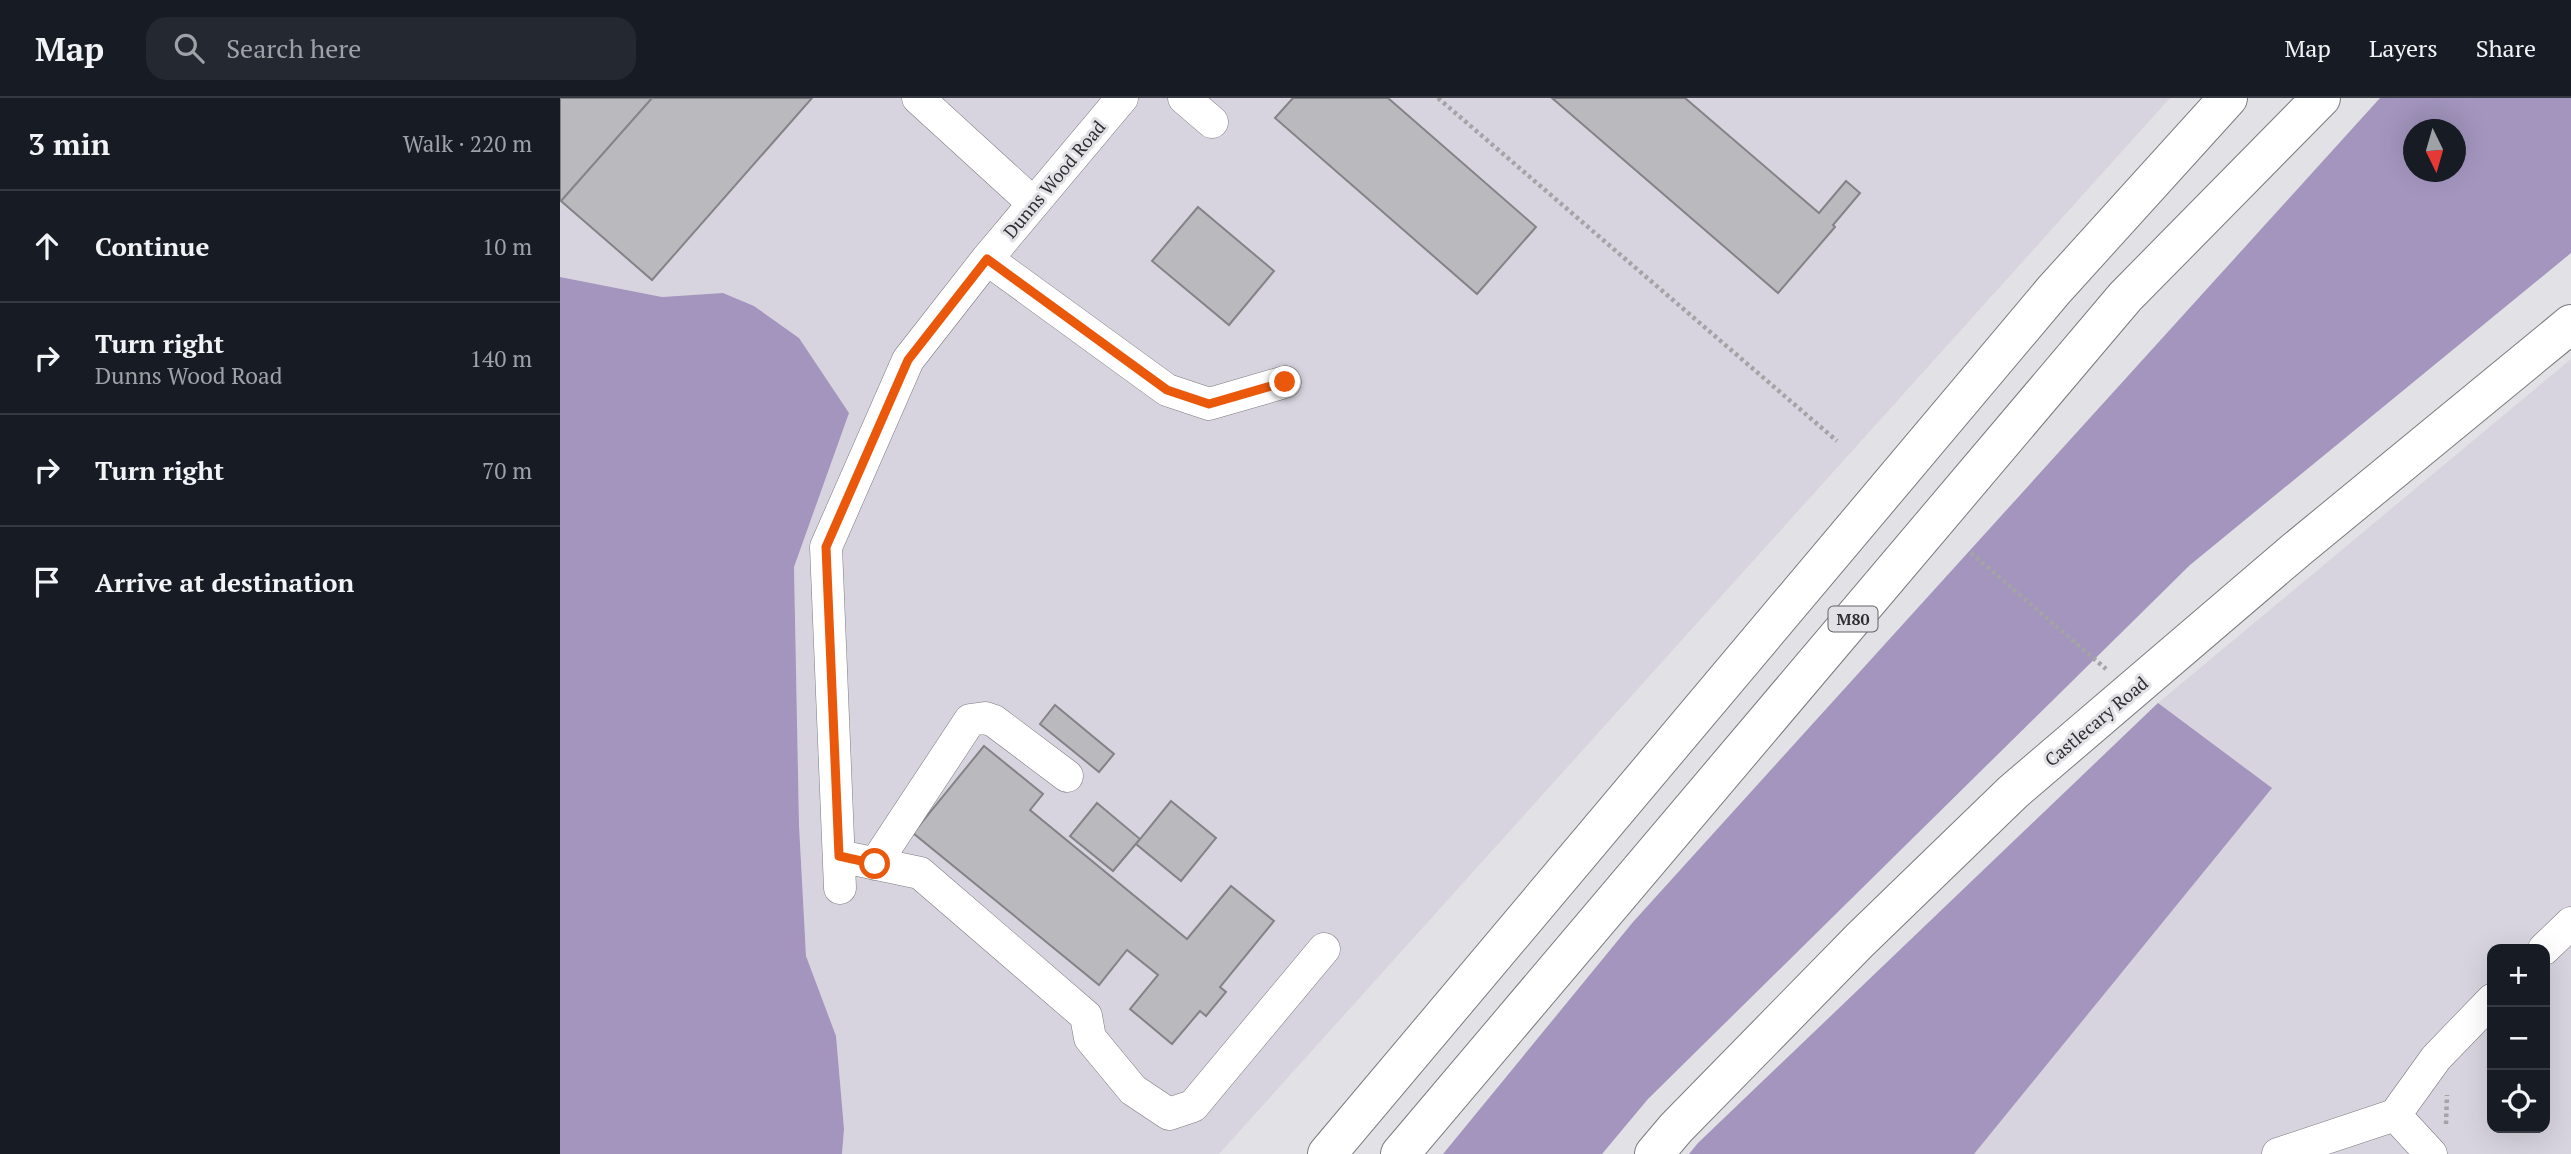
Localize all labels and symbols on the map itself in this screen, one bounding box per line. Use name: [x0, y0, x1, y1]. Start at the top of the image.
street label: Dunns Wood Road: [998, 115, 1110, 243]
north arrow: [2403, 119, 2466, 182]
route end: [1269, 366, 1300, 397]
road number: M80: [1828, 606, 1878, 632]
street label: Castlecary Road: [2039, 671, 2153, 771]
route start: [859, 848, 890, 879]

